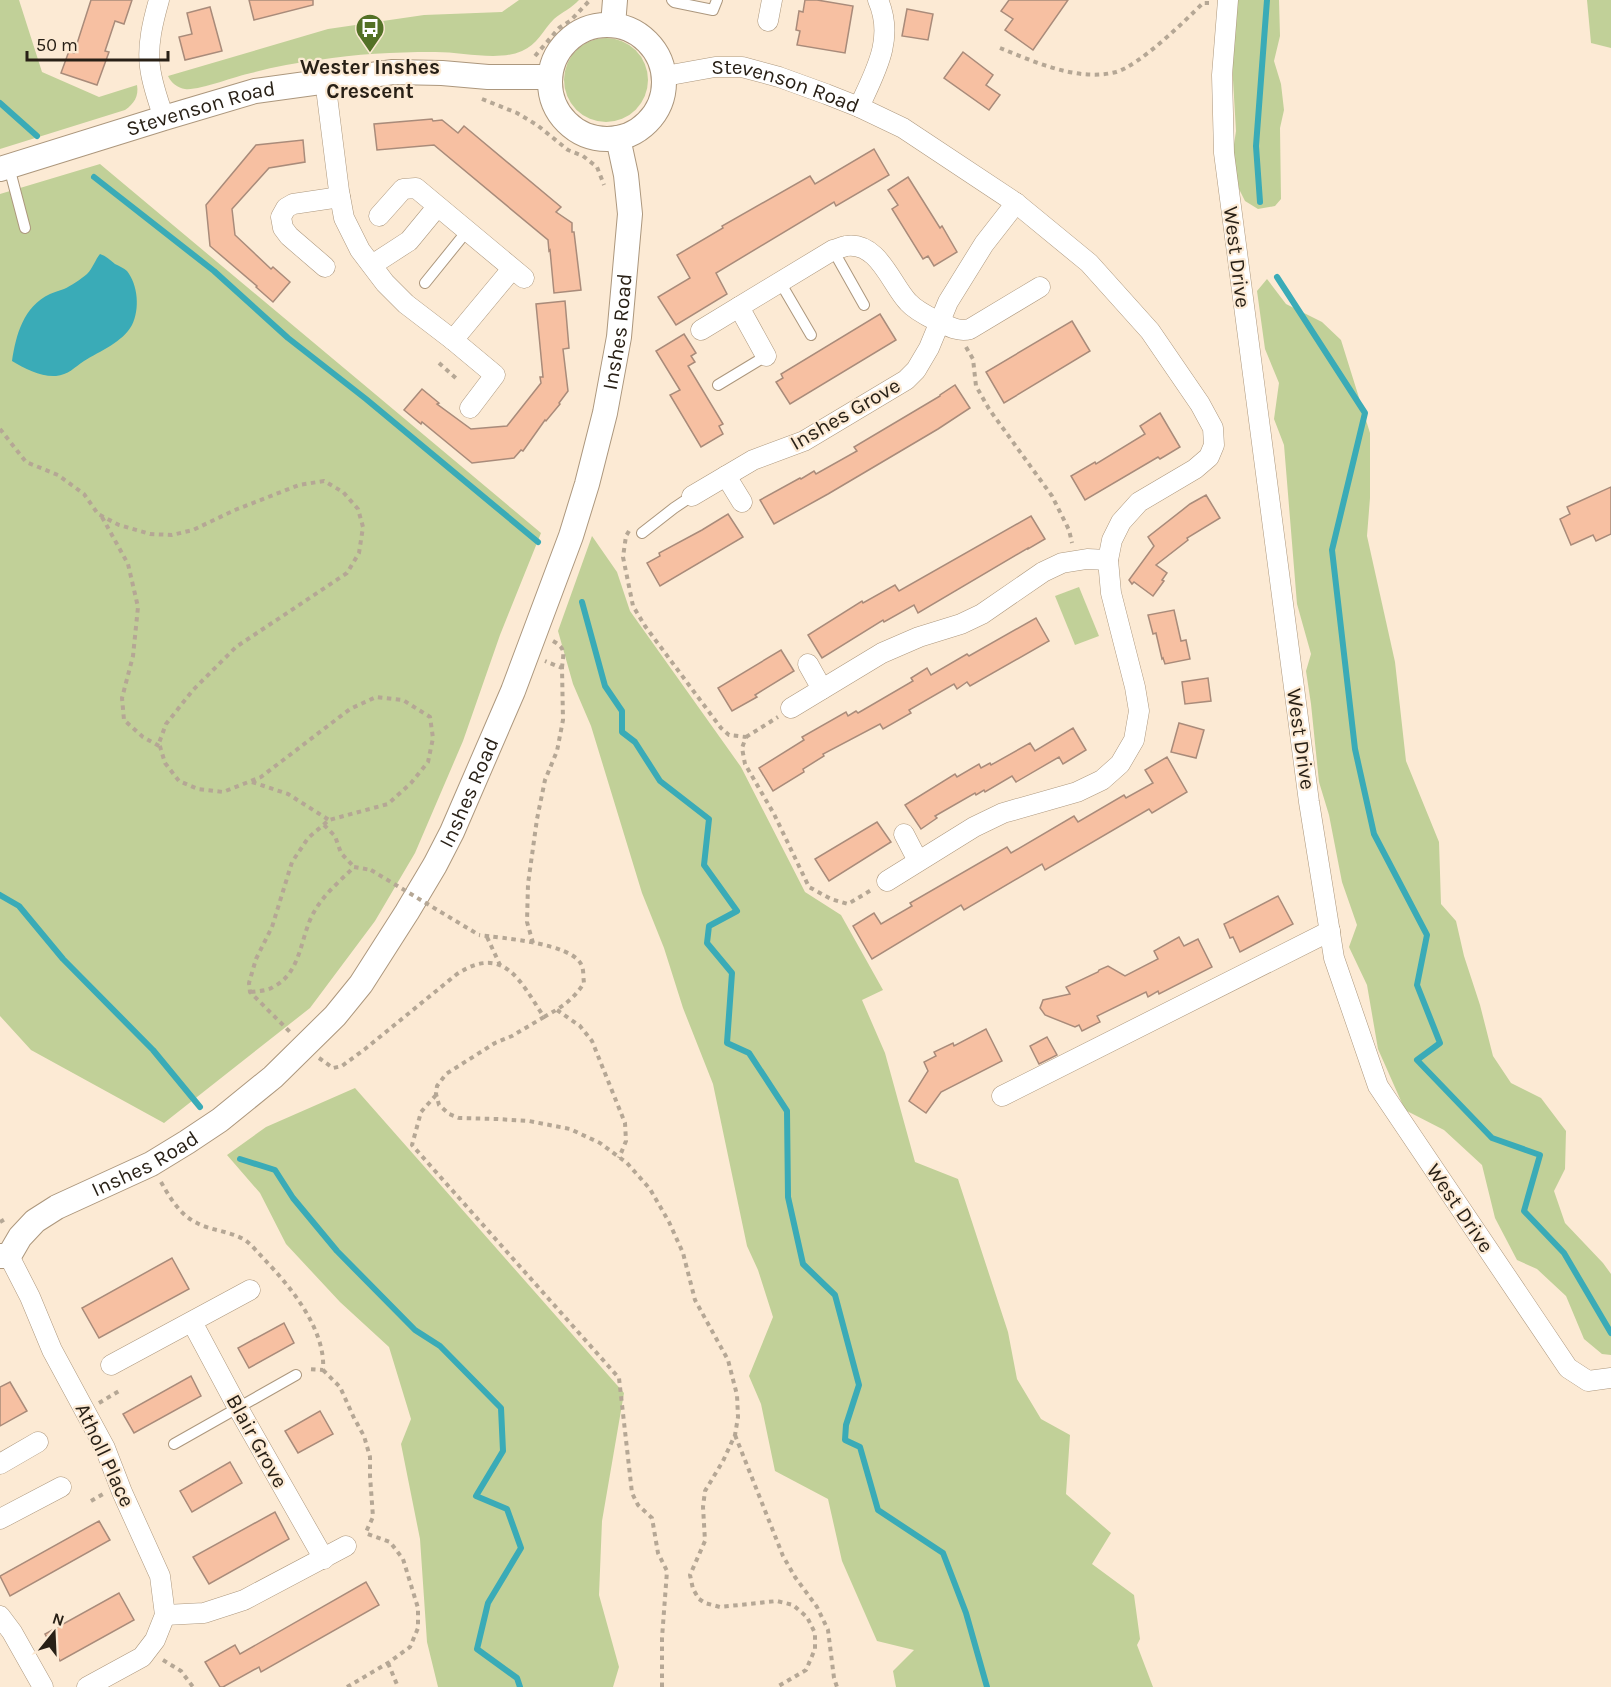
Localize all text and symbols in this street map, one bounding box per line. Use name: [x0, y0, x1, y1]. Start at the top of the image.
bus stop icon: Wester Inshes Crescent: [354, 12, 386, 54]
scale bar: [27, 24, 168, 62]
text: 50 m: [36, 34, 78, 56]
place label: Wester Inshes Crescent: [300, 55, 440, 103]
street label: Stevenson Road: [711, 55, 863, 118]
street label: Stevenson Road: [123, 76, 277, 141]
street label: West Drive: [1219, 205, 1255, 309]
street label: Inshes Road: [597, 272, 637, 392]
street label: Inshes Grove: [786, 373, 904, 455]
street label: West Drive: [1282, 687, 1320, 791]
street label: Inshes Road: [434, 734, 503, 851]
street label: Inshes Road: [88, 1126, 203, 1202]
street label: West Drive: [1422, 1159, 1498, 1257]
street label: Blair Grove: [221, 1390, 293, 1492]
street label: Atholl Place: [71, 1399, 139, 1511]
north arrow: [24, 1603, 84, 1663]
text: N: [50, 1608, 67, 1630]

